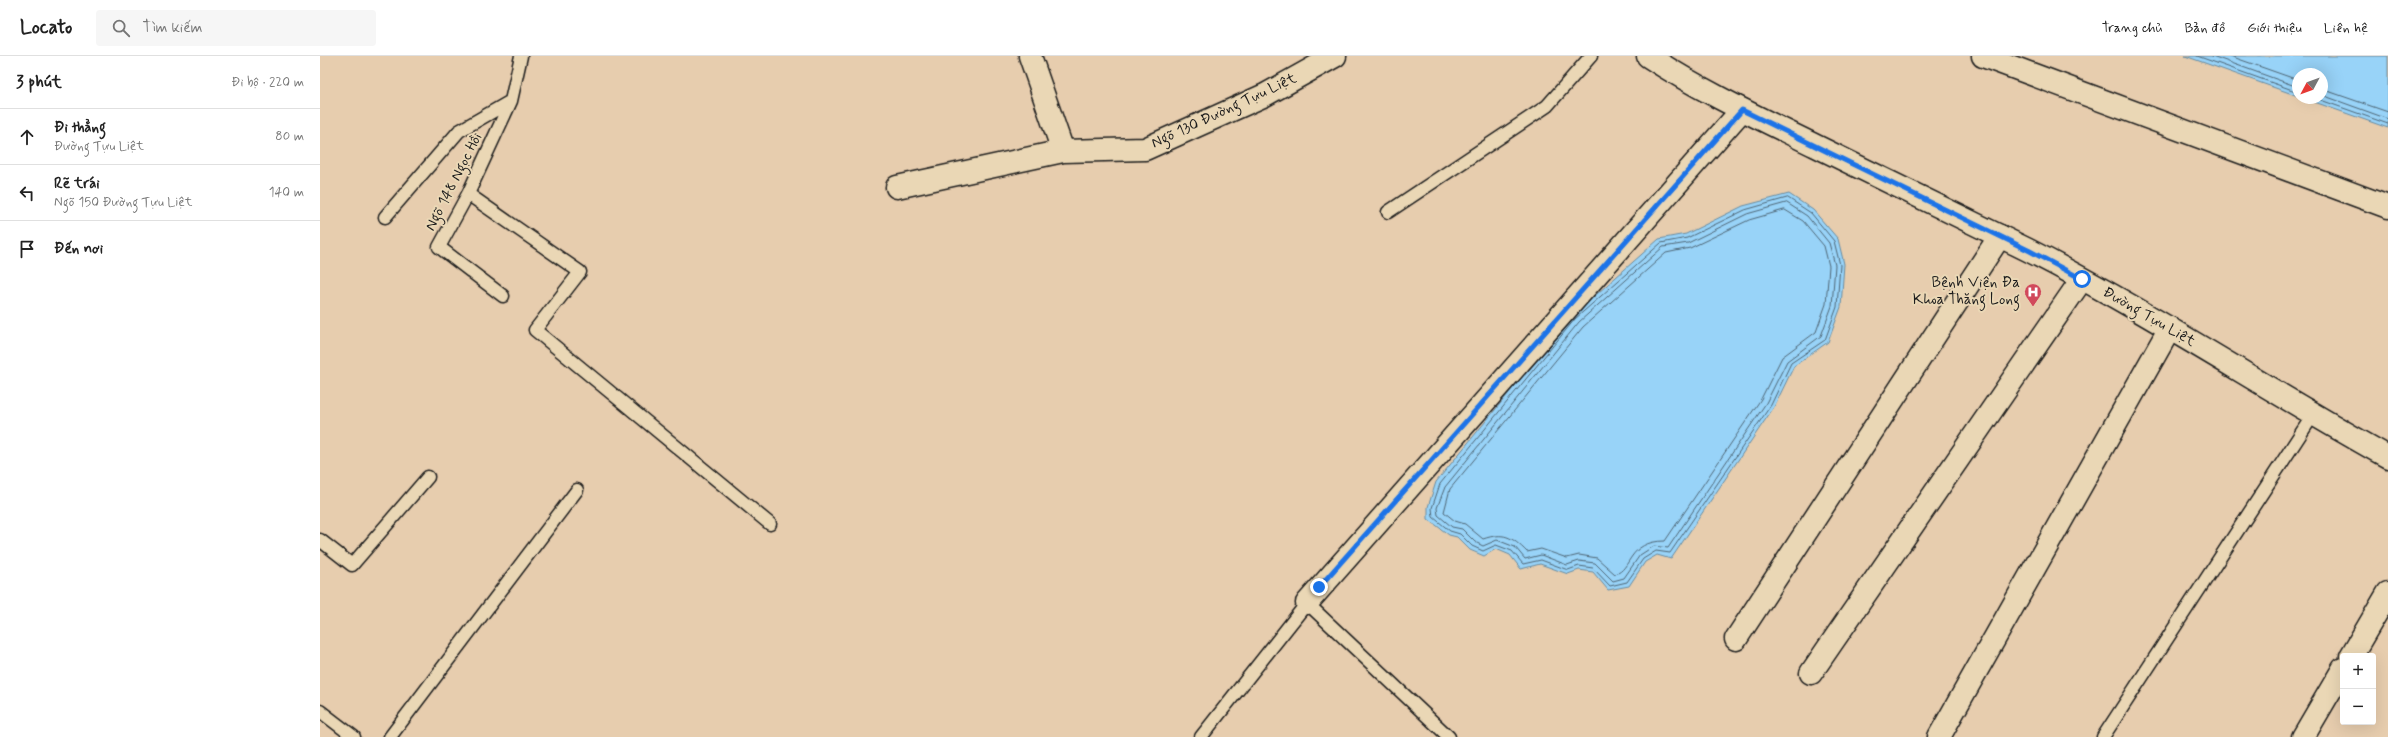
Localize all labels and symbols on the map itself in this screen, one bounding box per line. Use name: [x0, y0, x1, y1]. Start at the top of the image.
street label: Ngõ 130 Đường Tựu Liệt: [1148, 68, 1300, 154]
north arrow: [2292, 68, 2328, 104]
street label: Ngõ 148 Ngọc Hồi: [421, 130, 488, 235]
route start: [2073, 270, 2091, 288]
place label: Bệnh Viện Đa Khoa Thăng Long: [1913, 273, 2020, 311]
hospital icon: Bệnh Viện Đa Khoa Thăng Long: [2023, 282, 2043, 307]
street label: Đường Tựu Liệt: [2099, 282, 2199, 353]
route end: [1310, 578, 1328, 596]

